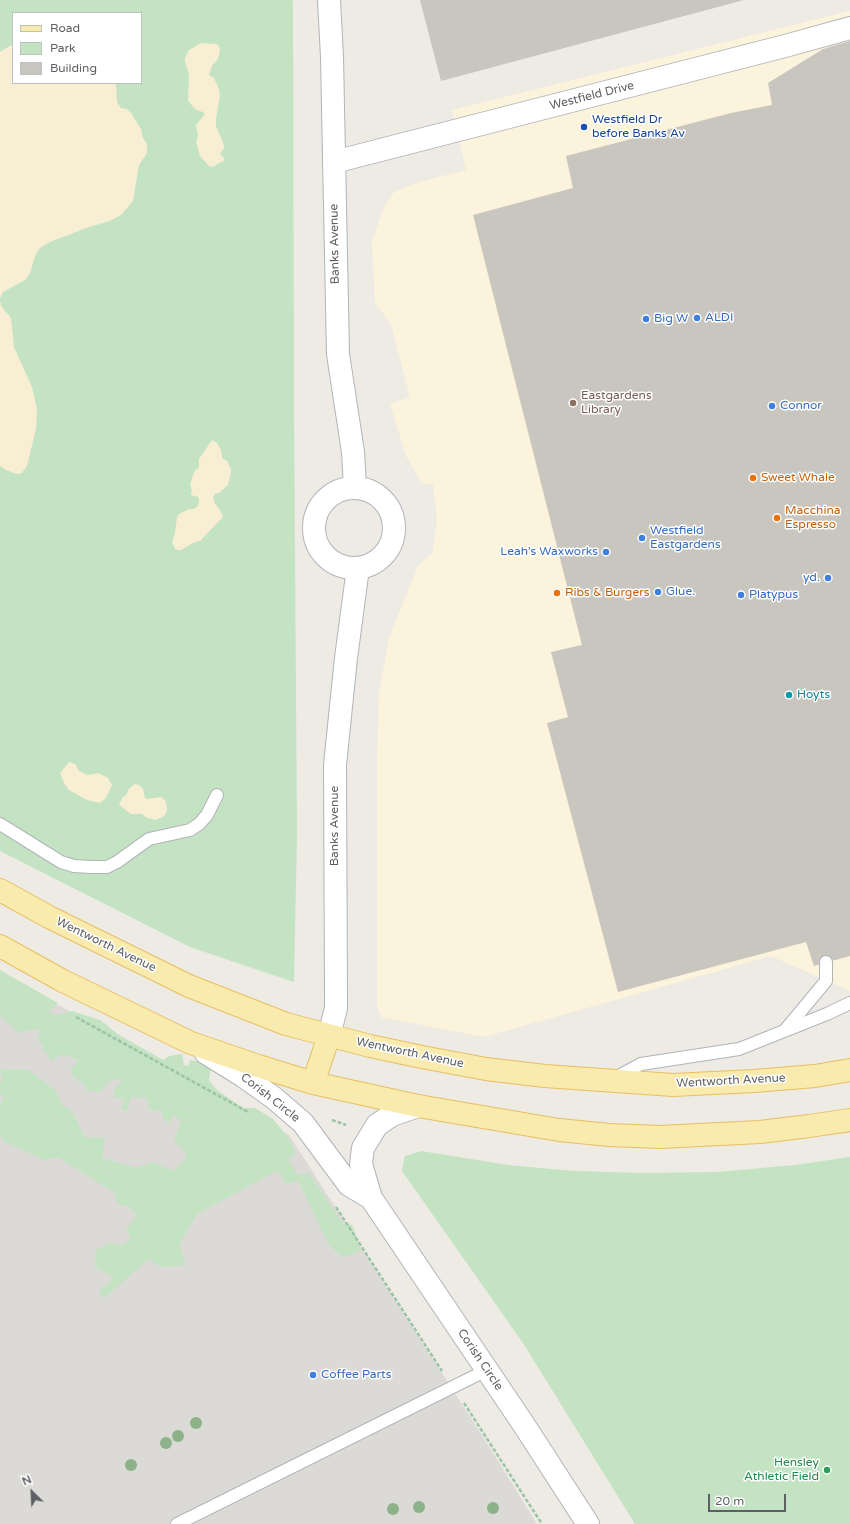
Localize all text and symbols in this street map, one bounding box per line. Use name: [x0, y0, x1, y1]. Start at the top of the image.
legend: [12, 12, 142, 84]
text: Road: [50, 21, 80, 35]
text: Park: [50, 41, 76, 55]
text: Building: [50, 61, 97, 75]
street label: Westfield Drive: [548, 79, 636, 113]
place label: Westfield Dr before Banks Av: [592, 113, 685, 141]
marker: Westfield Dr before Banks Av: [579, 122, 589, 132]
street label: Banks Avenue: [327, 204, 343, 284]
place label: ALDI: [705, 311, 733, 325]
place label: Big W: [654, 312, 688, 326]
marker: ALDI: [692, 313, 702, 323]
marker: Big W: [641, 314, 651, 324]
place label: Eastgardens Library: [581, 389, 652, 417]
marker: Eastgardens Library: [568, 398, 578, 408]
place label: Connor: [780, 399, 822, 413]
marker: Connor: [767, 401, 777, 411]
place label: Sweet Whale: [761, 471, 835, 485]
marker: Sweet Whale: [748, 473, 758, 483]
place label: Macchina Espresso: [785, 504, 840, 532]
marker: Macchina Espresso: [772, 513, 782, 523]
place label: Westfield Eastgardens: [650, 524, 721, 552]
marker: Westfield Eastgardens: [637, 533, 647, 543]
place label: Leah’s Waxworks: [500, 545, 598, 559]
marker: Leah’s Waxworks: [601, 547, 611, 557]
place label: yd.: [803, 571, 820, 585]
marker: yd.: [823, 573, 833, 583]
place label: Glue.: [666, 585, 695, 599]
place label: Ribs & Burgers: [565, 586, 650, 600]
marker: Glue.: [653, 587, 663, 597]
marker: Ribs & Burgers: [552, 588, 562, 598]
place label: Platypus: [749, 588, 798, 602]
marker: Platypus: [736, 590, 746, 600]
place label: Hoyts: [797, 688, 830, 702]
marker: Hoyts: [784, 690, 794, 700]
street label: Banks Avenue: [328, 786, 342, 866]
street label: Wentworth Avenue: [54, 915, 158, 975]
street label: Wentworth Avenue: [355, 1035, 465, 1071]
street label: Corish Circle: [238, 1070, 302, 1126]
street label: Wentworth Avenue: [676, 1071, 786, 1091]
street label: Corish Circle: [454, 1326, 506, 1394]
place label: Coffee Parts: [321, 1368, 391, 1382]
marker: Coffee Parts: [308, 1370, 318, 1380]
place label: Hensley Athletic Field: [744, 1456, 819, 1484]
marker: Hensley Athletic Field: [822, 1465, 832, 1475]
north arrow: [12, 1472, 52, 1512]
text: N: [20, 1473, 34, 1488]
scale bar: [710, 1486, 788, 1512]
text: 20 m: [715, 1494, 744, 1508]

